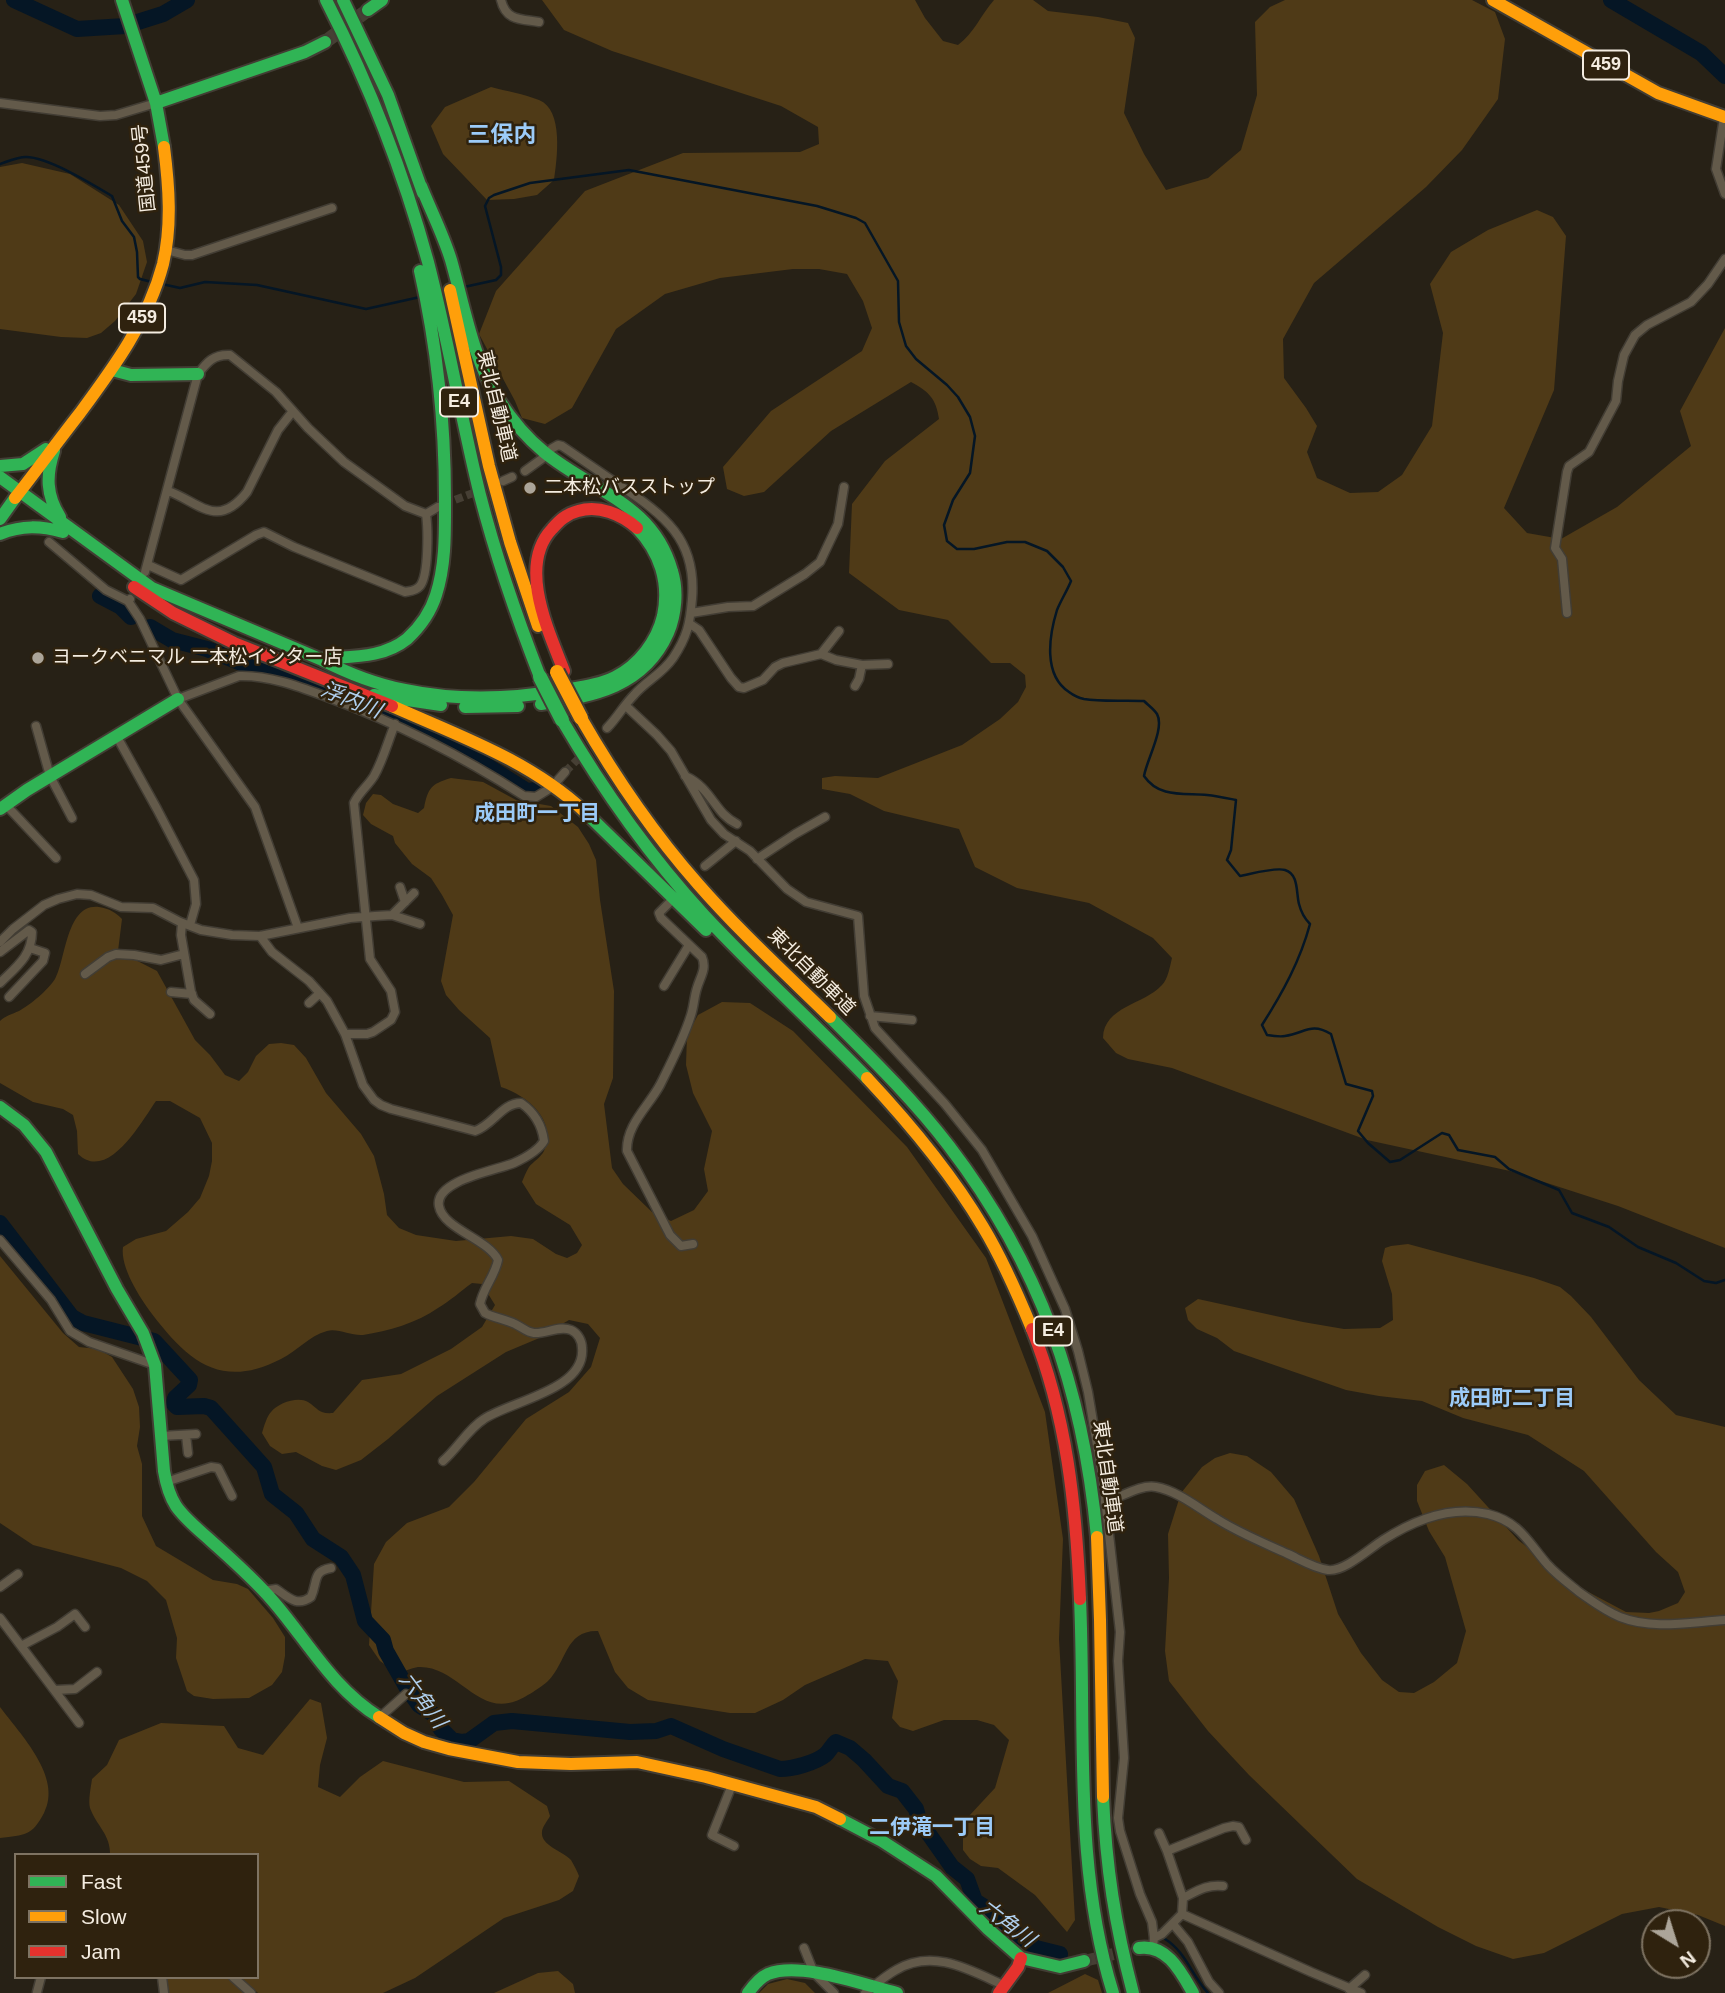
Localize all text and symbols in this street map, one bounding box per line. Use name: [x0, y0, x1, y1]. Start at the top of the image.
road number: 459: [1583, 51, 1629, 80]
district label: 三保内: [468, 122, 536, 150]
street label: 国道459号: [129, 123, 161, 213]
road number: 459: [119, 304, 165, 332]
street label: 東北自動車道: [472, 348, 520, 464]
road number: E4: [440, 388, 478, 416]
place label: 二本松バスストップ: [544, 477, 715, 499]
marker: 二本松バスストップ: [522, 480, 538, 496]
place label: ヨークベニマル 二本松インター店: [52, 647, 342, 669]
marker: ヨークベニマル 二本松インター店: [30, 650, 46, 666]
water label: 浮内川: [317, 678, 385, 724]
district label: 成田町一丁目: [474, 801, 600, 827]
street label: 東北自動車道: [763, 924, 859, 1020]
road number: E4: [1034, 1316, 1072, 1346]
district label: 成田町二丁目: [1449, 1386, 1575, 1412]
street label: 東北自動車道: [1088, 1419, 1126, 1535]
water label: 六角川: [393, 1668, 451, 1734]
district label: 二伊滝一丁目: [869, 1815, 995, 1841]
legend: [14, 1853, 259, 1979]
text: Fast: [81, 1870, 122, 1893]
water label: 六角川: [974, 1895, 1040, 1953]
text: Slow: [81, 1905, 127, 1928]
north arrow: [1641, 1909, 1711, 1979]
text: Jam: [81, 1940, 121, 1963]
text: N: [1676, 1947, 1700, 1972]

